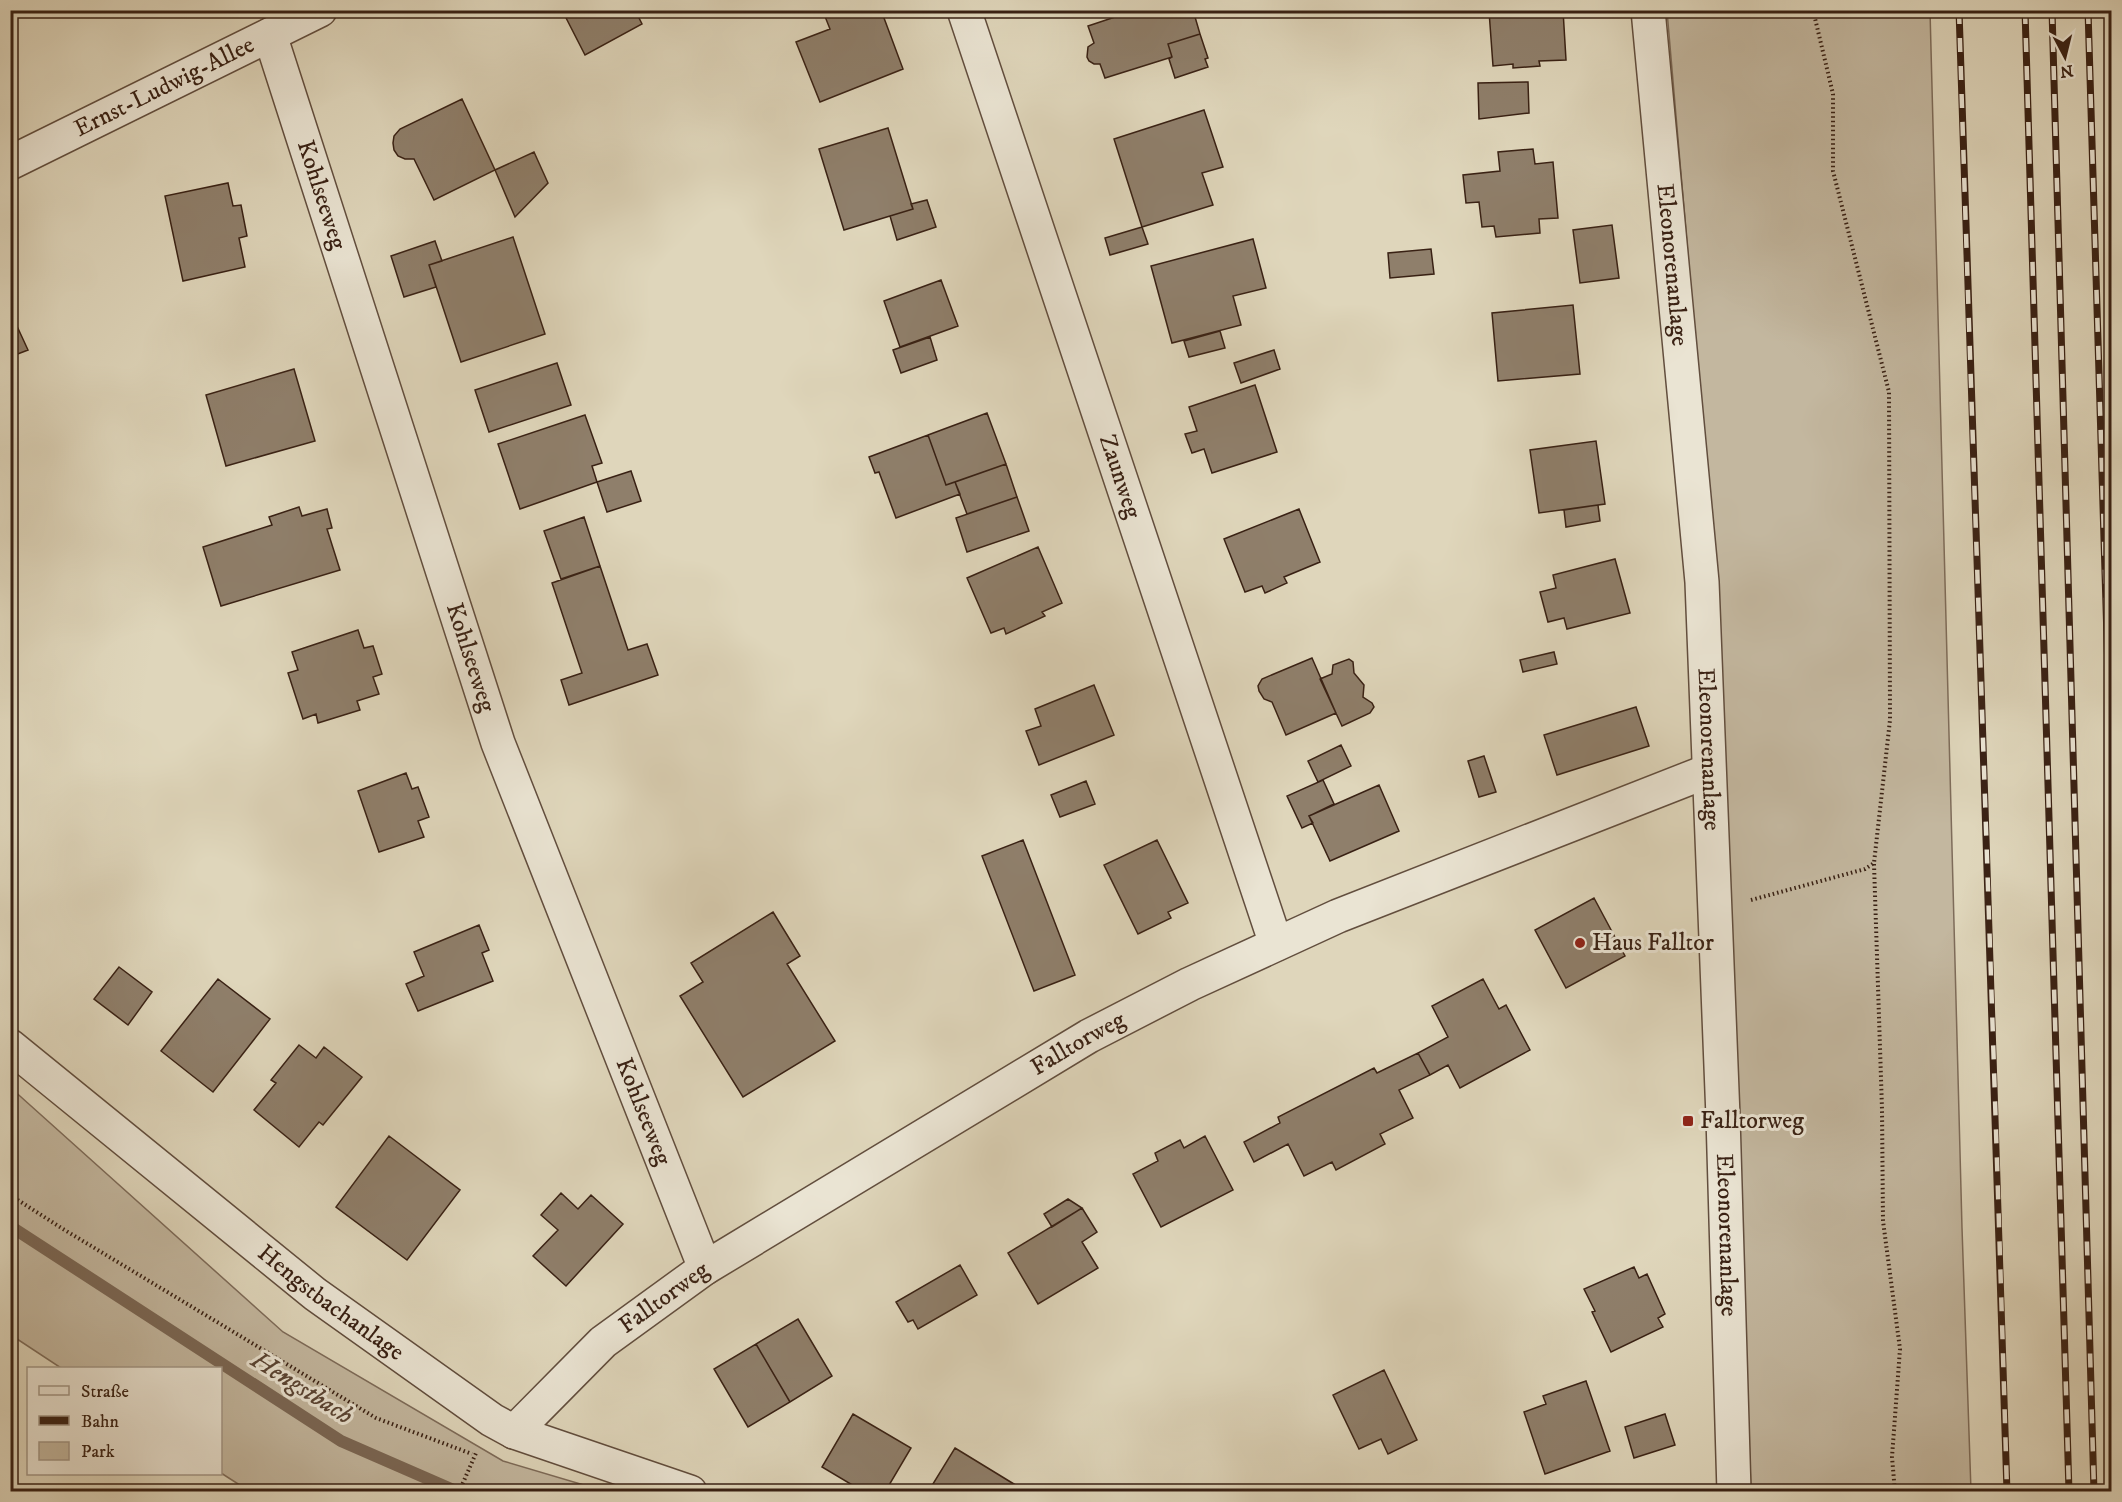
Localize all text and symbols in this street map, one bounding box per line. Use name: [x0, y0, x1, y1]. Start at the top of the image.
north arrow: [2035, 27, 2095, 87]
street label: Ernst-Ludwig-Allee: [69, 30, 259, 144]
text: N: [2059, 60, 2074, 82]
street label: Kohlseeweg: [290, 137, 353, 254]
street label: Eleonorenanlage: [1649, 182, 1695, 347]
street label: Zaunweg: [1092, 431, 1148, 523]
street label: Kohlseeweg: [439, 599, 502, 716]
street label: Eleonorenanlage: [1690, 667, 1727, 831]
place label: Haus Falltor: [1592, 928, 1714, 958]
marker: Haus Falltor: [1573, 936, 1587, 950]
street label: Falltorweg: [1025, 1005, 1131, 1083]
street label: Kohlseeweg: [609, 1054, 678, 1170]
place label: Falltorweg: [1700, 1106, 1804, 1136]
marker: Falltorweg: [1681, 1114, 1695, 1128]
street label: Eleonorenanlage: [1709, 1153, 1744, 1317]
street label: Hengstbachanlage: [251, 1238, 410, 1368]
street label: Falltorweg: [613, 1255, 715, 1340]
water label: Hengstbach: [244, 1343, 359, 1432]
legend: [27, 1367, 222, 1475]
text: Straße: [81, 1381, 129, 1403]
text: Bahn: [81, 1411, 119, 1433]
text: Park: [81, 1441, 115, 1463]

